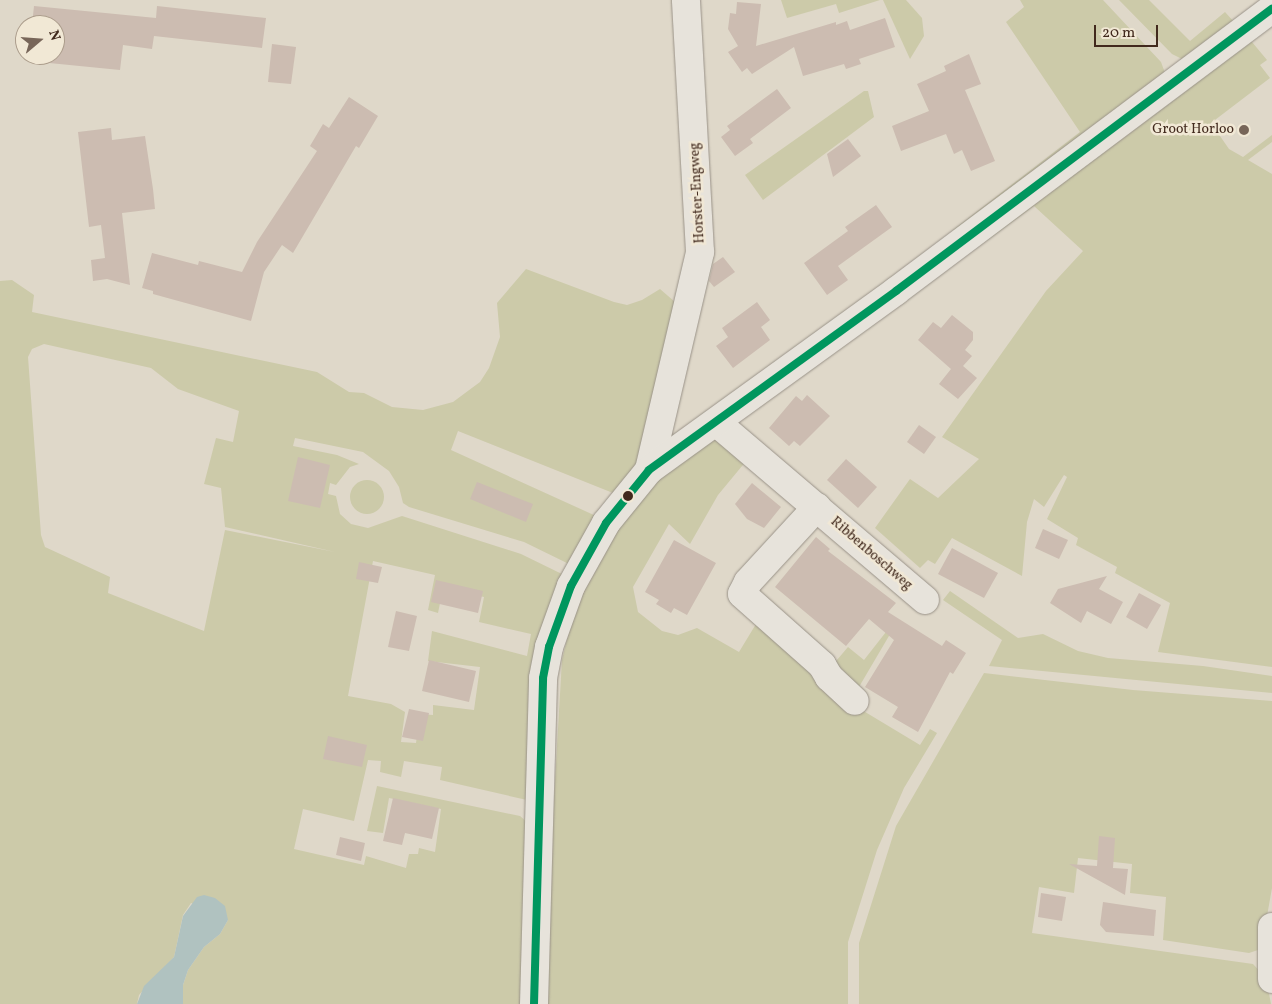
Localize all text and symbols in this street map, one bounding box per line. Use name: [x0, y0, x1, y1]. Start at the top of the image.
north arrow: [15, 15, 65, 65]
scale bar: [1097, 15, 1161, 47]
text: 20 m: [1102, 23, 1135, 44]
text: N: [43, 28, 64, 43]
place label: Groot Horloo: [1152, 122, 1234, 138]
marker: Groot Horloo: [1238, 124, 1250, 136]
street label: Horster-Engweg: [687, 142, 709, 244]
unlabelled marker: [623, 491, 633, 501]
street label: Ribbenboschweg: [827, 514, 915, 594]

